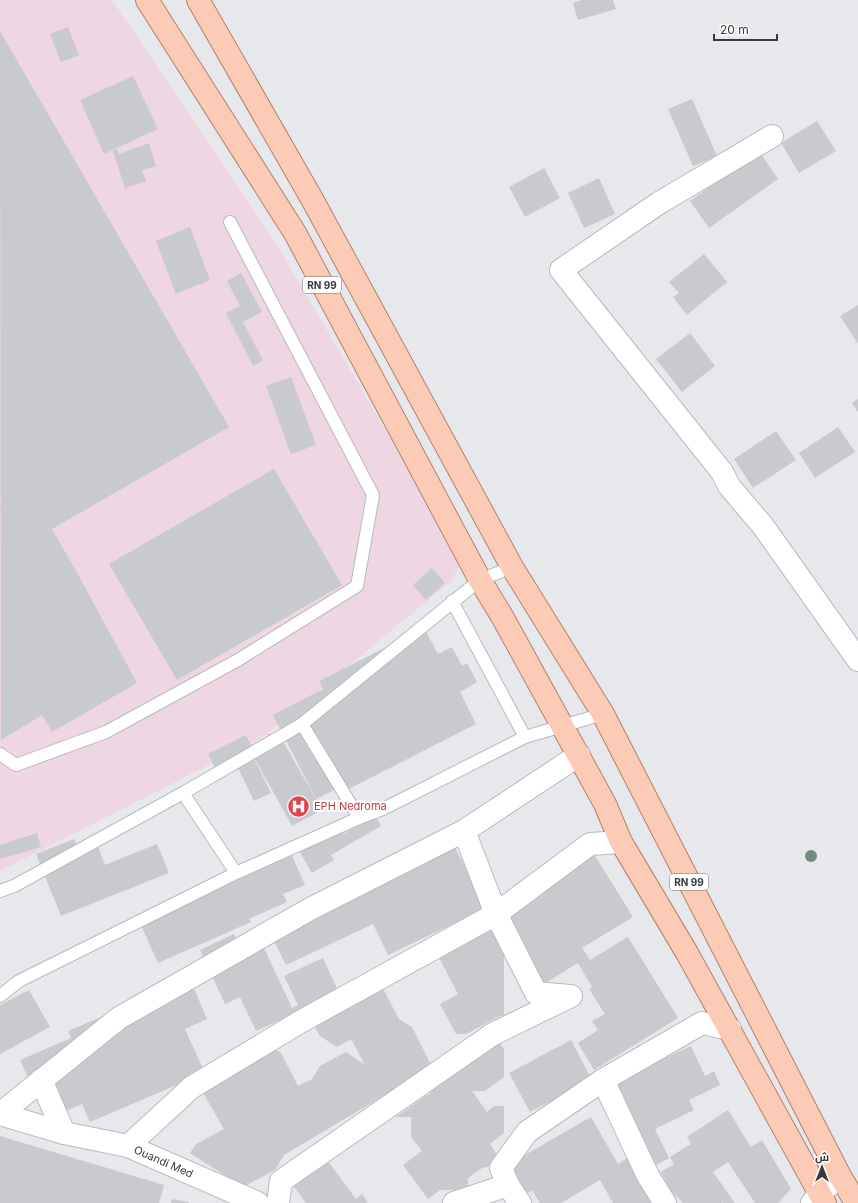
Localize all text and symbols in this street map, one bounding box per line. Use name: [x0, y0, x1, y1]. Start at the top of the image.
scale bar: [714, 16, 777, 42]
text: 20 m: [720, 22, 749, 37]
road number: RN 99: [303, 277, 341, 293]
hospital icon: EPH Nedroma: [286, 793, 312, 819]
place label: EPH Nedroma: [314, 799, 387, 813]
road number: RN 99: [670, 874, 708, 890]
street label: Ouandi Med: [132, 1143, 195, 1181]
north arrow: [802, 1147, 842, 1187]
text: ش: [815, 1150, 829, 1164]

